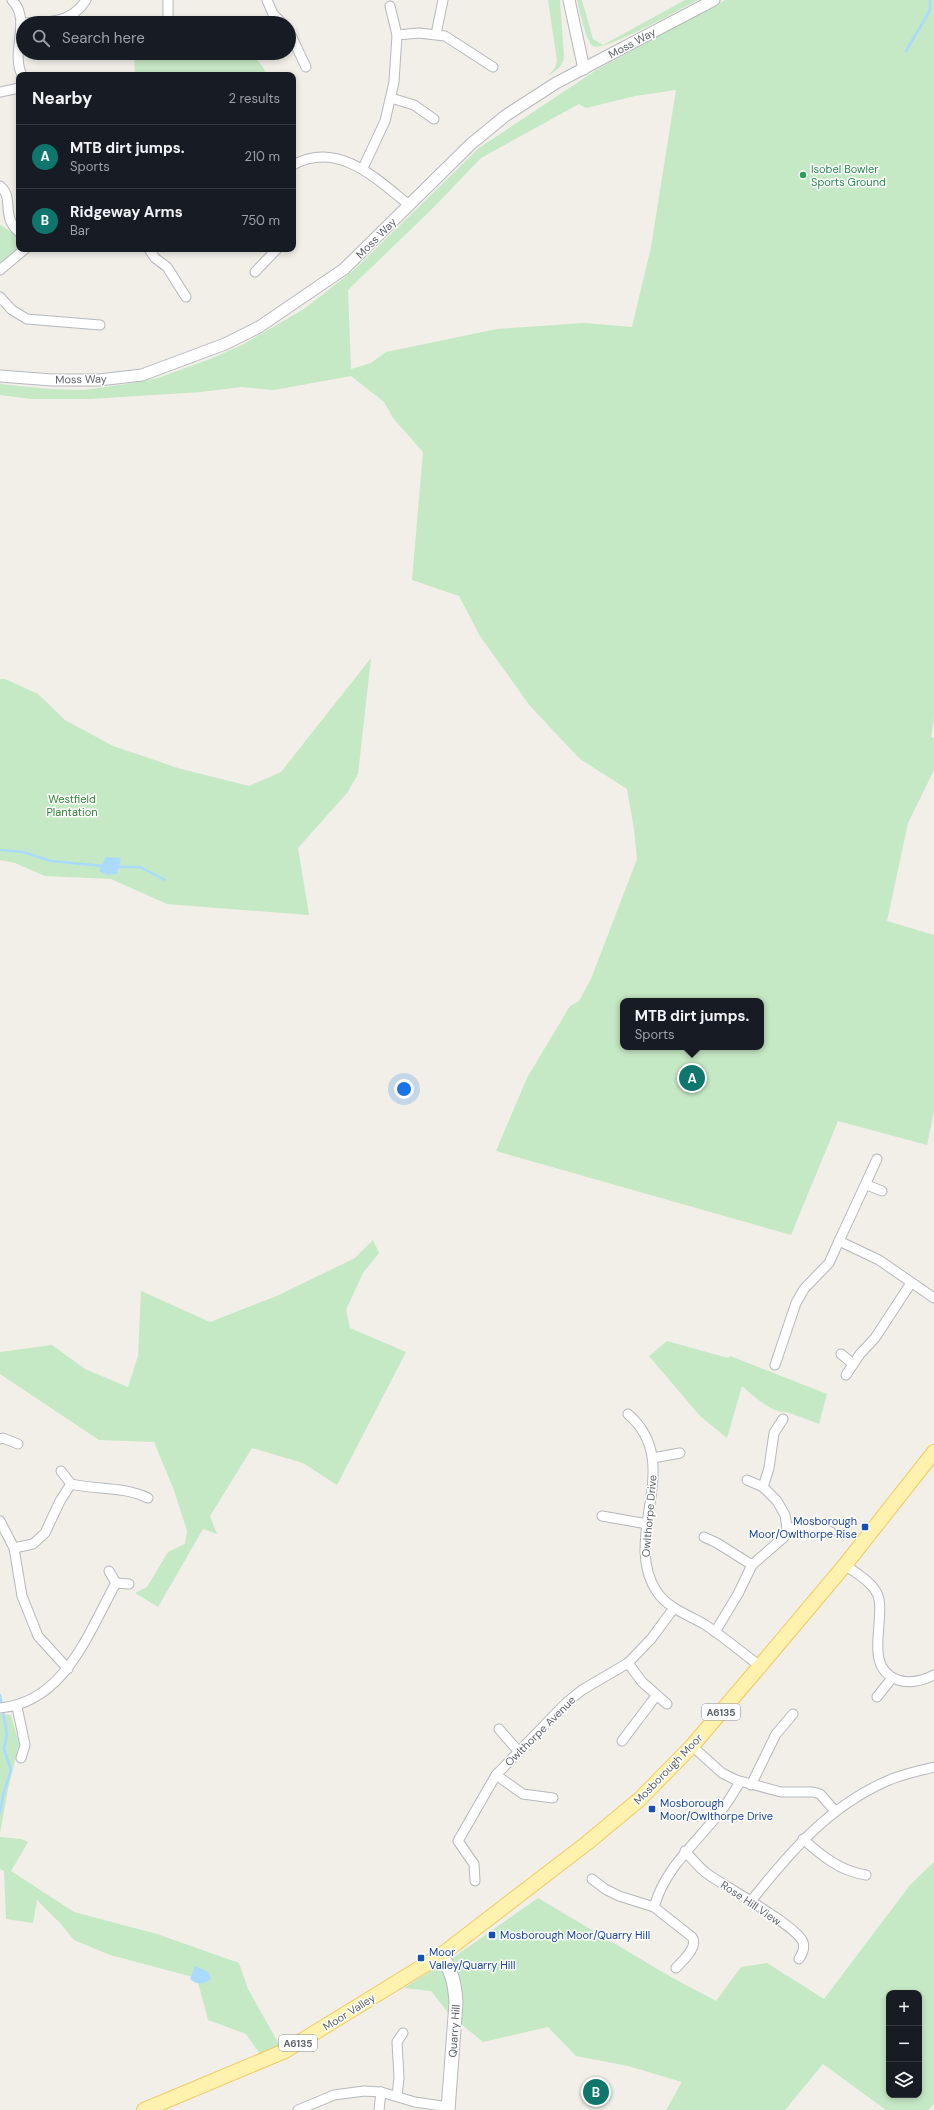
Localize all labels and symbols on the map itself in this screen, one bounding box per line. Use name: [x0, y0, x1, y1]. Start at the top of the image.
street label: Moss Way: [606, 25, 658, 61]
place label: Isobel Bowler Sports Ground: [811, 162, 886, 189]
marker: Isobel Bowler Sports Ground: [798, 170, 808, 180]
street label: Moss Way: [353, 215, 399, 261]
street label: Moss Way: [55, 372, 107, 386]
park label: Westfield Plantation: [46, 792, 98, 819]
pin: A: [679, 1063, 705, 1093]
your location: [394, 1079, 414, 1099]
street label: Owlthorpe Drive: [638, 1474, 660, 1558]
place label: Mosborough Moor/Owlthorpe Rise: [749, 1514, 857, 1541]
marker: Mosborough Moor/Owlthorpe Rise: [860, 1522, 870, 1532]
street label: Owlthorpe Avenue: [502, 1693, 578, 1769]
road number: A6135: [702, 1704, 740, 1720]
street label: Mosborough Moor: [631, 1731, 705, 1807]
place label: Mosborough Moor/Owlthorpe Drive: [660, 1796, 773, 1823]
marker: Mosborough Moor/Owlthorpe Drive: [647, 1804, 657, 1814]
street label: Rose Hill View: [718, 1878, 784, 1929]
place label: Mosborough Moor/Quarry Hill: [500, 1928, 650, 1942]
marker: Mosborough Moor/Quarry Hill: [487, 1930, 497, 1940]
place label: Moor Valley/Quarry Hill: [429, 1945, 515, 1972]
marker: Moor Valley/Quarry Hill: [416, 1953, 426, 1963]
street label: Moor Valley: [320, 1990, 378, 2034]
street label: Quarry Hill: [445, 2004, 463, 2058]
road number: A6135: [279, 2035, 317, 2051]
pin: B: [583, 2077, 609, 2107]

